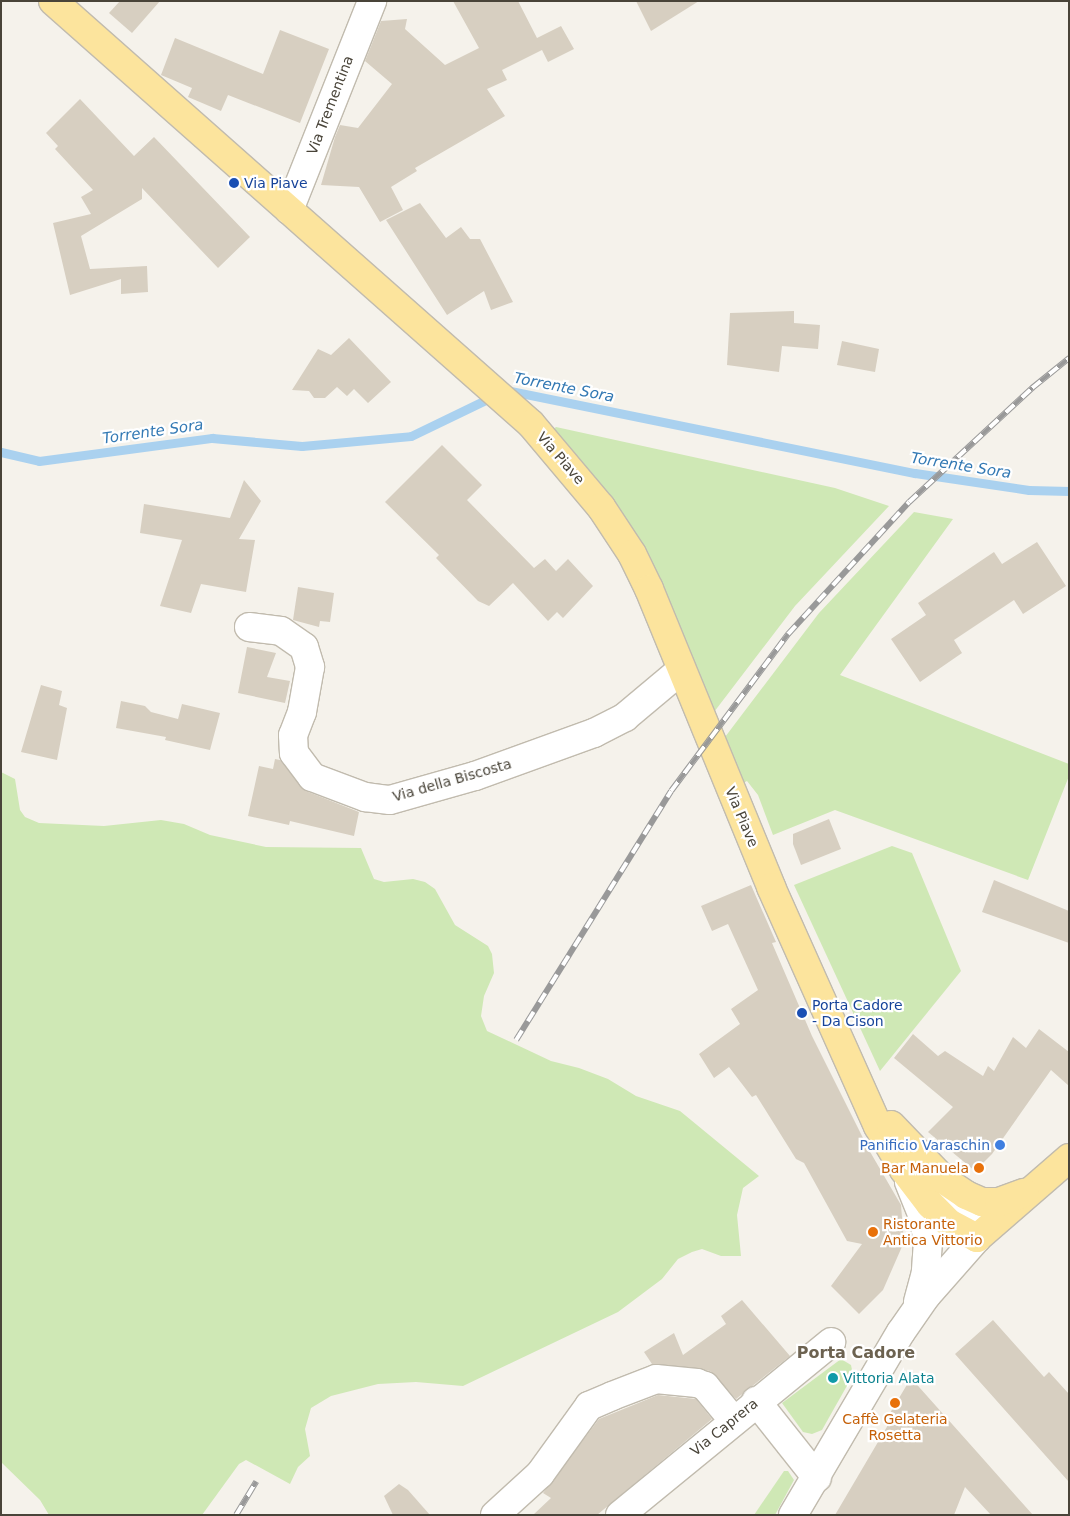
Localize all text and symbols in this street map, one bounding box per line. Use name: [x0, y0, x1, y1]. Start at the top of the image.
street label: Via Trementina: [303, 53, 357, 157]
place label: Via Piave: [244, 175, 308, 191]
marker: Via Piave: [228, 177, 240, 189]
water label: Torrente Sora: [512, 369, 616, 407]
water label: Torrente Sora: [101, 416, 205, 448]
street label: Via Piave: [534, 428, 588, 488]
water label: Torrente Sora: [909, 449, 1013, 483]
street label: Via della Biscosta: [391, 755, 513, 805]
street label: Via Piave: [722, 784, 762, 850]
place label: Porta Cadore - Da Cison: [812, 997, 903, 1030]
marker: Porta Cadore - Da Cison: [796, 1007, 808, 1019]
place label: Panificio Varaschin: [859, 1137, 990, 1153]
marker: Panificio Varaschin: [994, 1139, 1006, 1151]
place label: Bar Manuela: [881, 1160, 969, 1176]
marker: Bar Manuela: [973, 1162, 985, 1174]
place label: Ristorante Antica Vittorio: [883, 1216, 982, 1248]
marker: Ristorante Antica Vittorio: [867, 1226, 879, 1238]
district label: Porta Cadore: [797, 1343, 915, 1363]
place label: Vittoria Alata: [843, 1370, 934, 1386]
marker: Vittoria Alata: [827, 1372, 839, 1384]
street label: Via Caprera: [687, 1395, 761, 1459]
marker: Caffè Gelateria Rosetta: [889, 1397, 901, 1409]
place label: Caffè Gelateria Rosetta: [842, 1411, 948, 1444]

